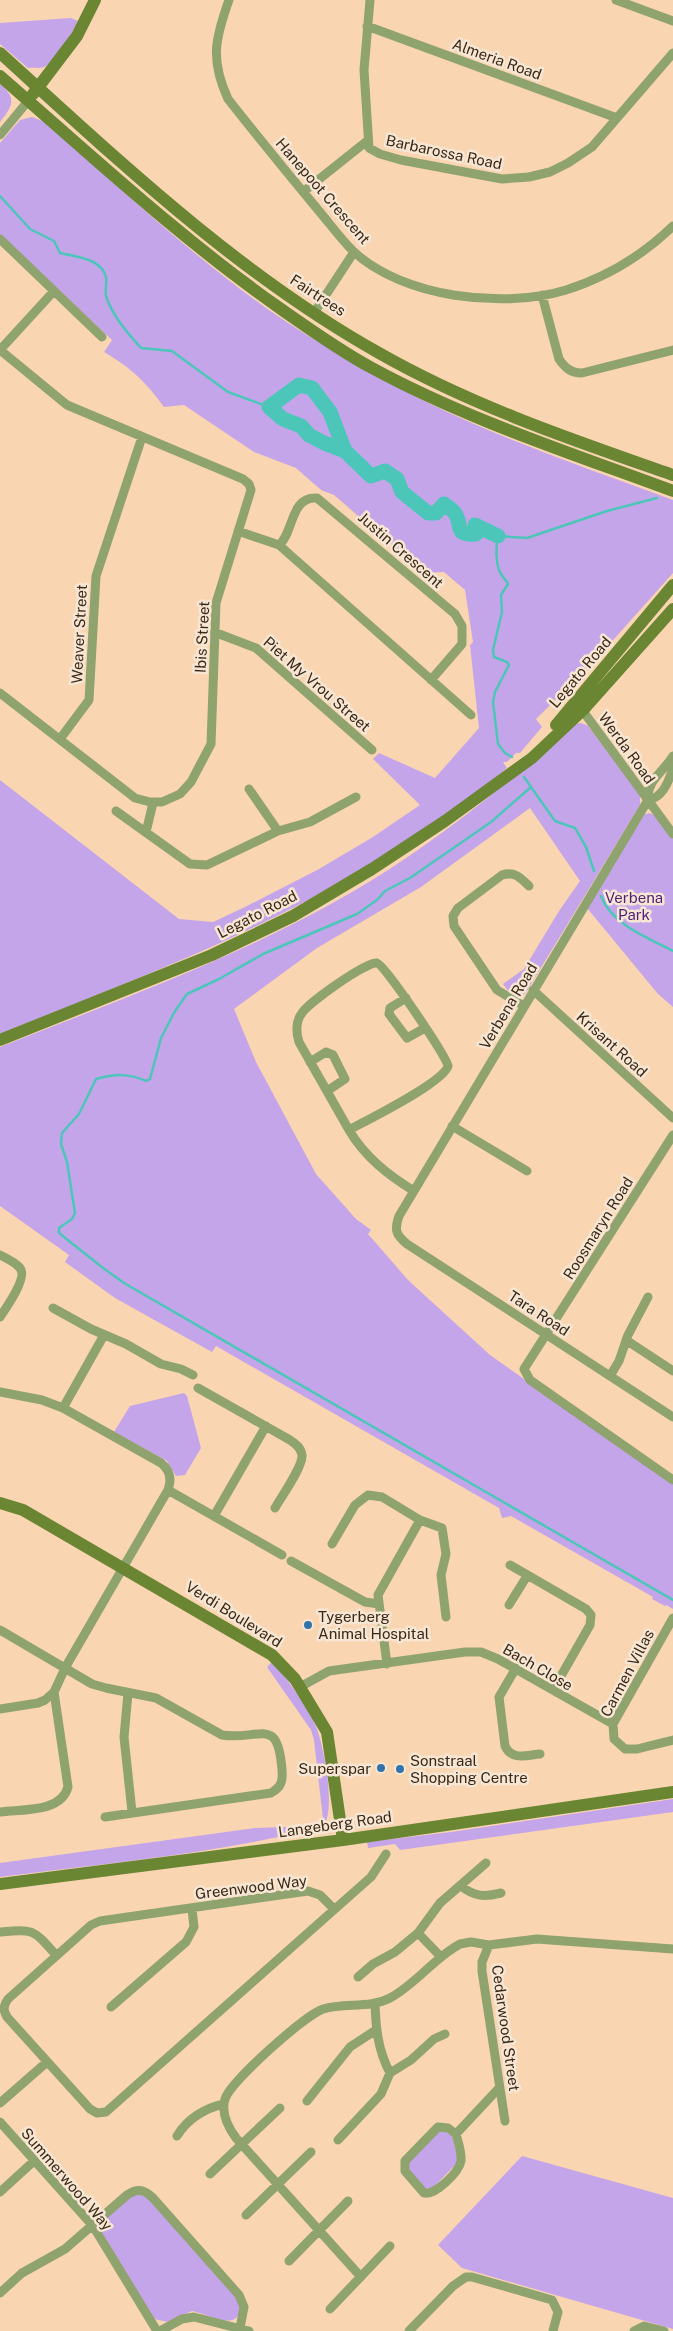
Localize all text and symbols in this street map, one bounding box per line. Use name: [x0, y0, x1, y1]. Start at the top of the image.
street label: Almeria Road: [450, 35, 544, 83]
street label: Barbarossa Road: [384, 131, 504, 173]
street label: Hanepoot Crescent: [272, 135, 374, 248]
street label: Fairtrees: [287, 271, 349, 319]
street label: Justin Crescent: [355, 509, 447, 592]
street label: Weaver Street: [68, 584, 90, 684]
street label: Ibis Street: [192, 600, 212, 673]
street label: Piet My Vrou Street: [260, 633, 374, 735]
street label: Legato Road: [545, 633, 615, 711]
street label: Werda Road: [595, 709, 659, 787]
street label: Legato Road: [214, 887, 300, 941]
park label: Verbena Park: [605, 889, 663, 923]
street label: Verbena Road: [476, 960, 540, 1052]
street label: Krisant Road: [573, 1008, 651, 1080]
street label: Roosmaryn Road: [560, 1174, 636, 1282]
street label: Tara Road: [505, 1287, 573, 1339]
street label: Verdi Boulevard: [183, 1578, 285, 1650]
place label: Tygerberg Animal Hospital: [318, 1608, 429, 1642]
marker: Tygerberg Animal Hospital: [302, 1619, 314, 1631]
street label: Carmen Villas: [597, 1626, 657, 1720]
street label: Bach Close: [500, 1640, 576, 1694]
place label: Sonstraal Shopping Centre: [410, 1752, 528, 1786]
place label: Superspar: [298, 1760, 371, 1777]
marker: Superspar: [375, 1762, 387, 1774]
marker: Sonstraal Shopping Centre: [394, 1763, 406, 1775]
street label: Langeberg Road: [277, 1808, 393, 1840]
street label: Greenwood Way: [194, 1872, 308, 1902]
street label: Cedarwood Street: [489, 1964, 523, 2092]
street label: Summerwood Way: [18, 2124, 116, 2234]

